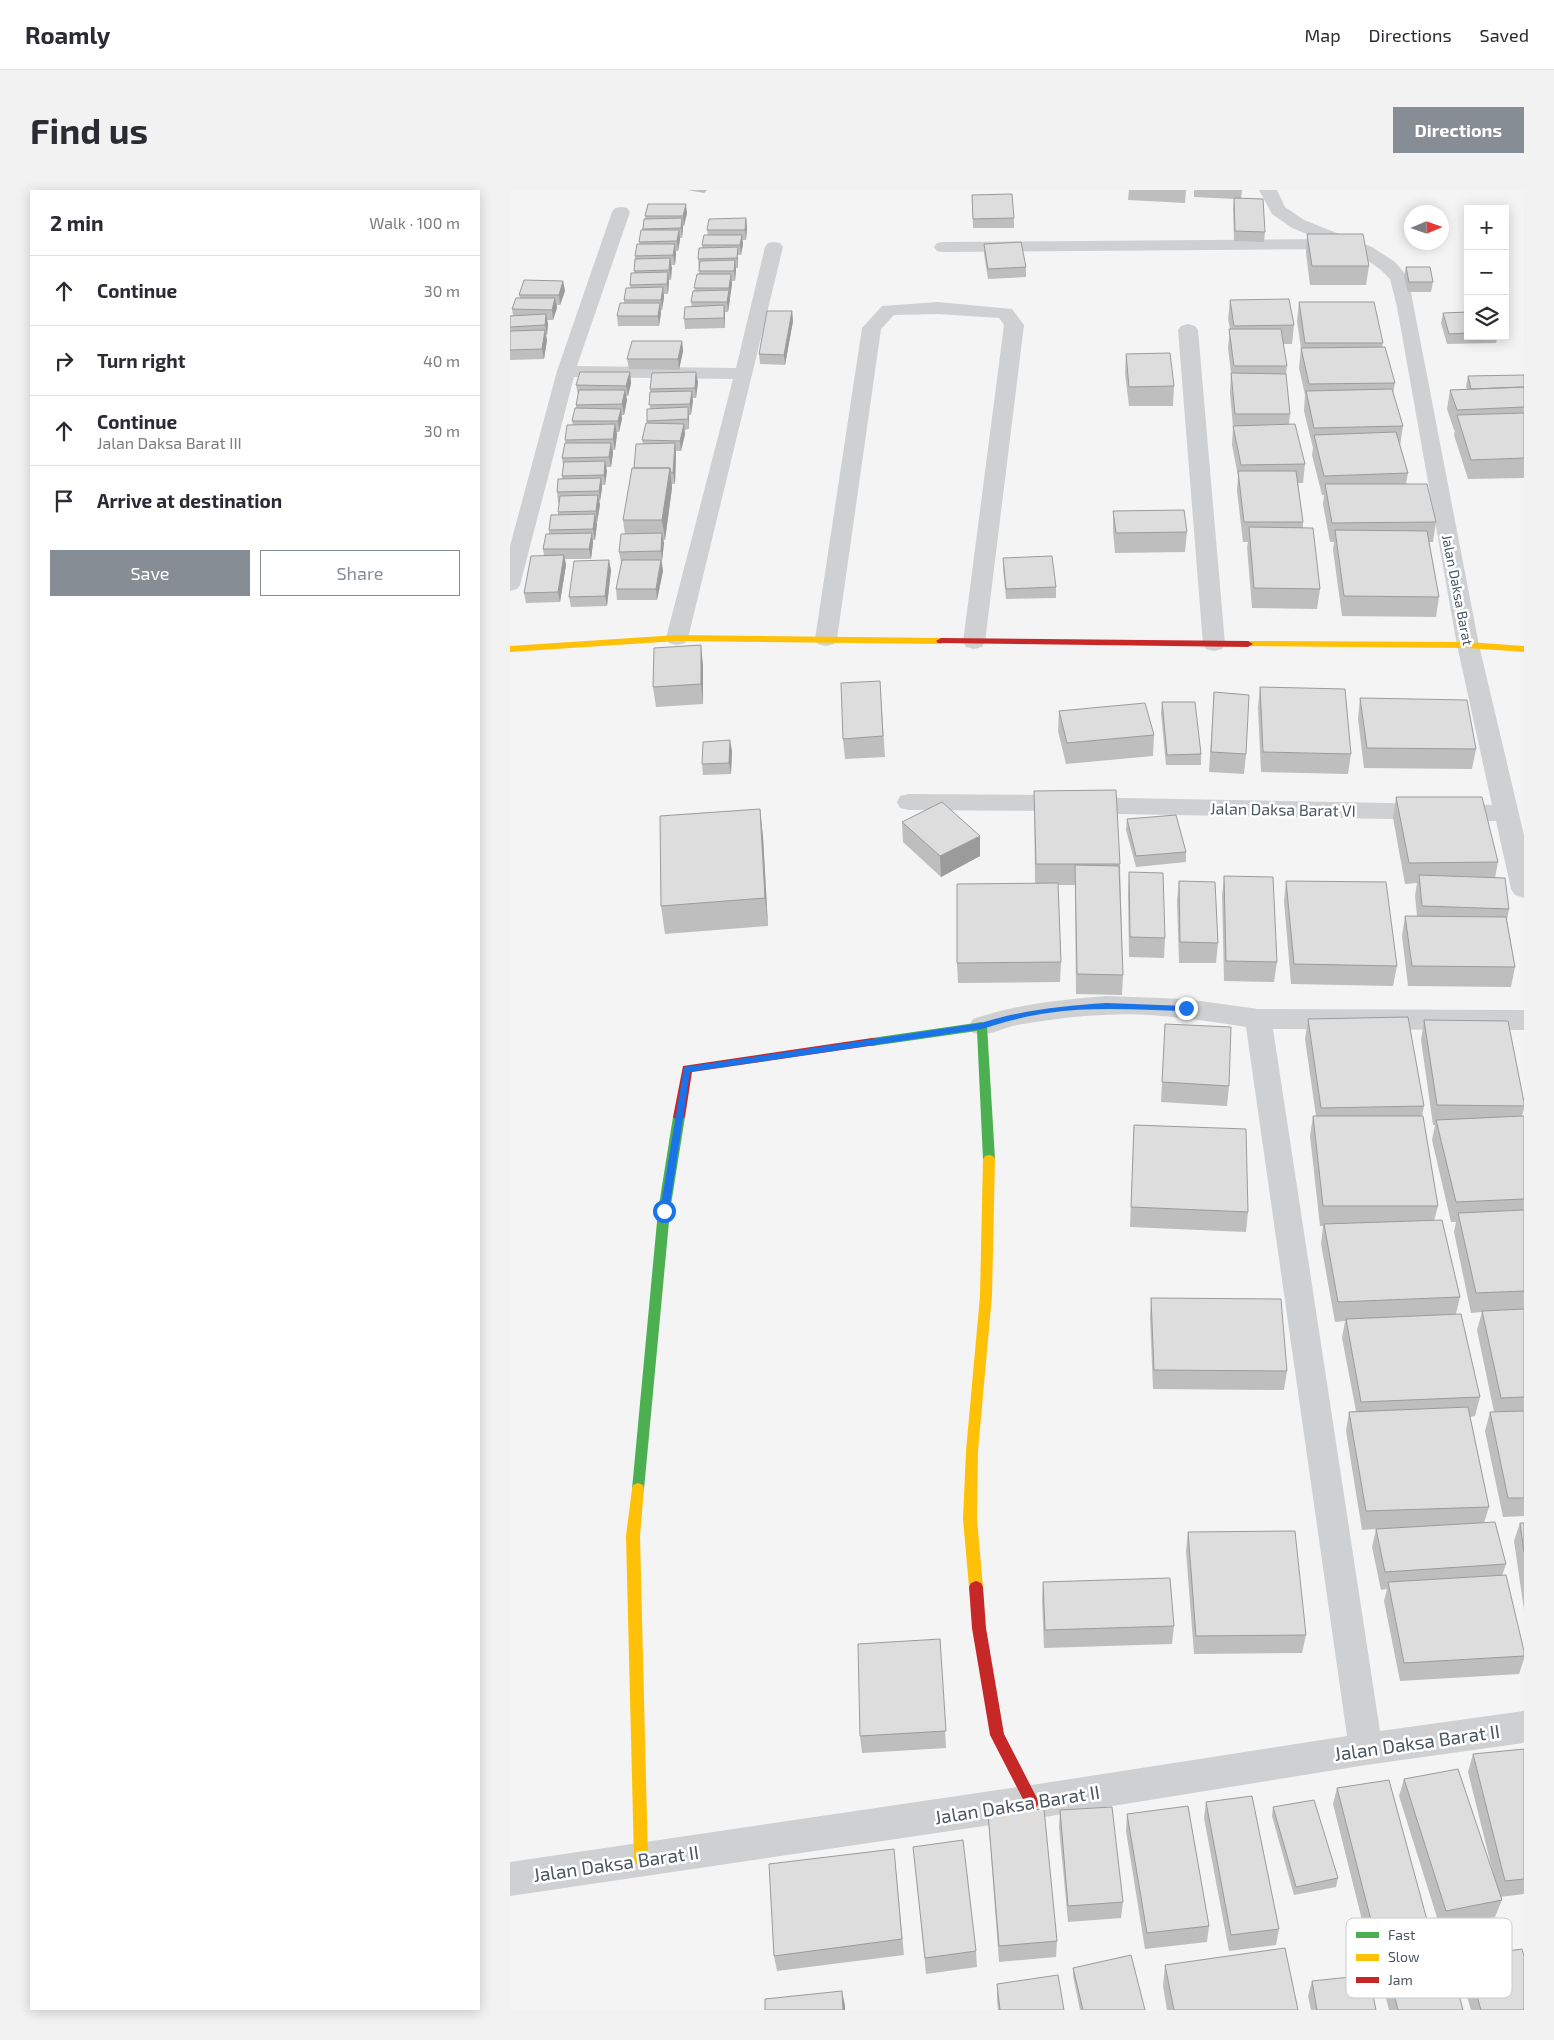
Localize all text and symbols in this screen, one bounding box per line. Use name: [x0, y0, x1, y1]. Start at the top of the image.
text: Roamly: [25, 20, 110, 49]
text: Map: [1304, 24, 1341, 46]
text: Directions: [1369, 24, 1452, 46]
text: Saved: [1480, 24, 1529, 46]
button: Directions: [1393, 107, 1524, 153]
text: Find us: [30, 109, 148, 151]
north arrow: [1404, 205, 1449, 250]
map controls: [1464, 205, 1509, 340]
button: +: [1464, 205, 1509, 250]
text: 2 min: [50, 210, 104, 235]
text: Walk · 100 m: [369, 213, 460, 232]
button: −: [1464, 250, 1509, 295]
icon: ahead: [50, 277, 78, 305]
text: Continue: [97, 279, 177, 302]
text: 30 m: [424, 281, 460, 300]
button: layers: [1464, 295, 1509, 340]
icon: right: [50, 347, 78, 375]
text: Turn right: [97, 349, 185, 372]
text: 40 m: [423, 351, 460, 370]
text: Continue: [97, 410, 177, 433]
icon: ahead: [50, 417, 78, 445]
text: 30 m: [424, 421, 460, 440]
text: Jalan Daksa Barat III: [97, 433, 242, 452]
icon: arrive: [50, 487, 78, 515]
text: Arrive at destination: [97, 489, 282, 512]
street label: Jalan Daksa Barat: [1439, 533, 1477, 647]
button: Save: [50, 550, 250, 596]
button: Share: [260, 550, 460, 596]
street label: Jalan Daksa Barat VI: [1210, 798, 1356, 820]
route end: [1175, 997, 1198, 1020]
route start: [653, 1200, 676, 1223]
street label: Jalan Daksa Barat II: [1333, 1719, 1501, 1765]
street label: Jalan Daksa Barat II: [933, 1780, 1101, 1828]
street label: Jalan Daksa Barat II: [532, 1840, 700, 1886]
legend: [1346, 1918, 1512, 1998]
text: Fast: [1388, 1926, 1415, 1943]
text: Slow: [1388, 1948, 1420, 1965]
text: Jam: [1388, 1971, 1413, 1988]

